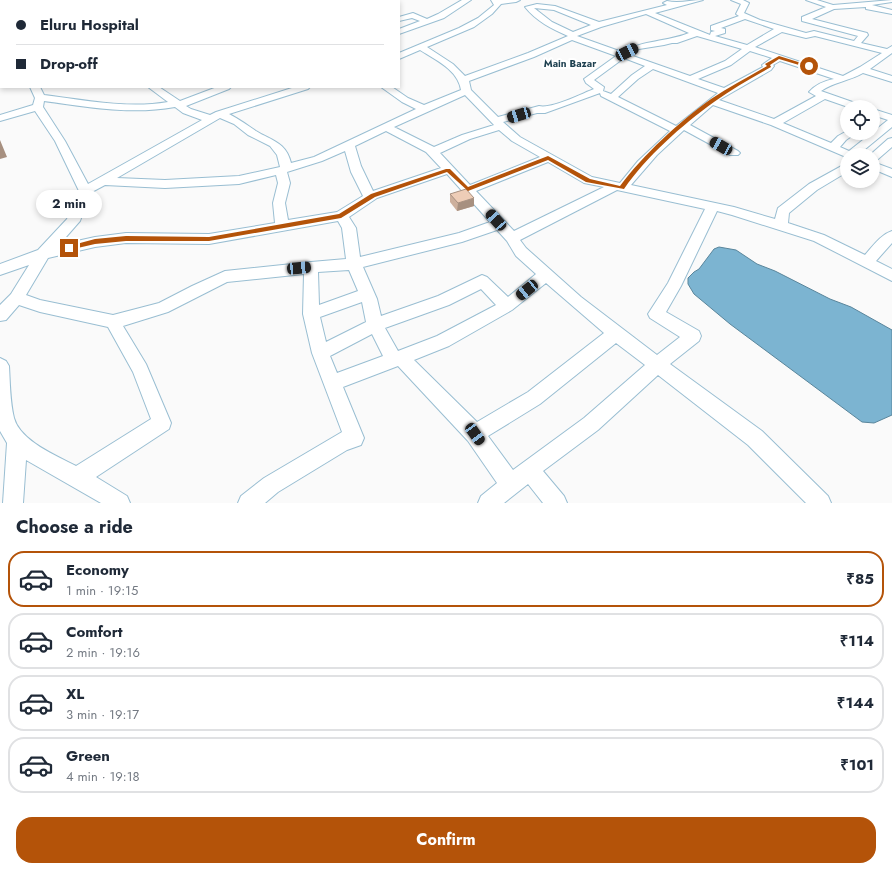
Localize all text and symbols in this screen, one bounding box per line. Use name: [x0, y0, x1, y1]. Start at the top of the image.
text: Eluru Hospital: [40, 14, 139, 36]
car: [614, 41, 640, 63]
text: Drop-off: [40, 53, 98, 75]
district label: Main Bazar: [544, 56, 597, 71]
route start: [800, 57, 818, 75]
map controls: [840, 100, 880, 188]
button: locate: [840, 100, 880, 140]
car: [506, 106, 532, 124]
car: [708, 135, 734, 157]
button: layers: [840, 148, 880, 188]
callout: 2 min: [36, 190, 102, 218]
text: 2 min: [52, 194, 86, 213]
car: [484, 207, 508, 233]
route end: [60, 239, 78, 257]
car: [287, 261, 311, 275]
car: [514, 278, 540, 302]
car: [463, 421, 487, 447]
text: Choose a ride: [16, 514, 133, 540]
text: Economy: [66, 559, 129, 581]
icon: car: [18, 561, 54, 597]
text: ₹85: [846, 568, 874, 590]
text: 1 min · 19:15: [66, 581, 138, 600]
text: Comfort: [66, 621, 123, 643]
icon: car: [18, 623, 54, 659]
text: ₹114: [840, 630, 874, 652]
text: 2 min · 19:16: [66, 643, 140, 662]
text: XL: [66, 683, 84, 705]
icon: car: [18, 685, 54, 721]
text: ₹144: [837, 692, 874, 714]
text: 3 min · 19:17: [66, 705, 139, 724]
text: Green: [66, 745, 110, 767]
icon: car: [18, 747, 54, 783]
text: ₹101: [840, 754, 874, 776]
text: 4 min · 19:18: [66, 767, 140, 786]
button: Confirm: [16, 817, 876, 863]

